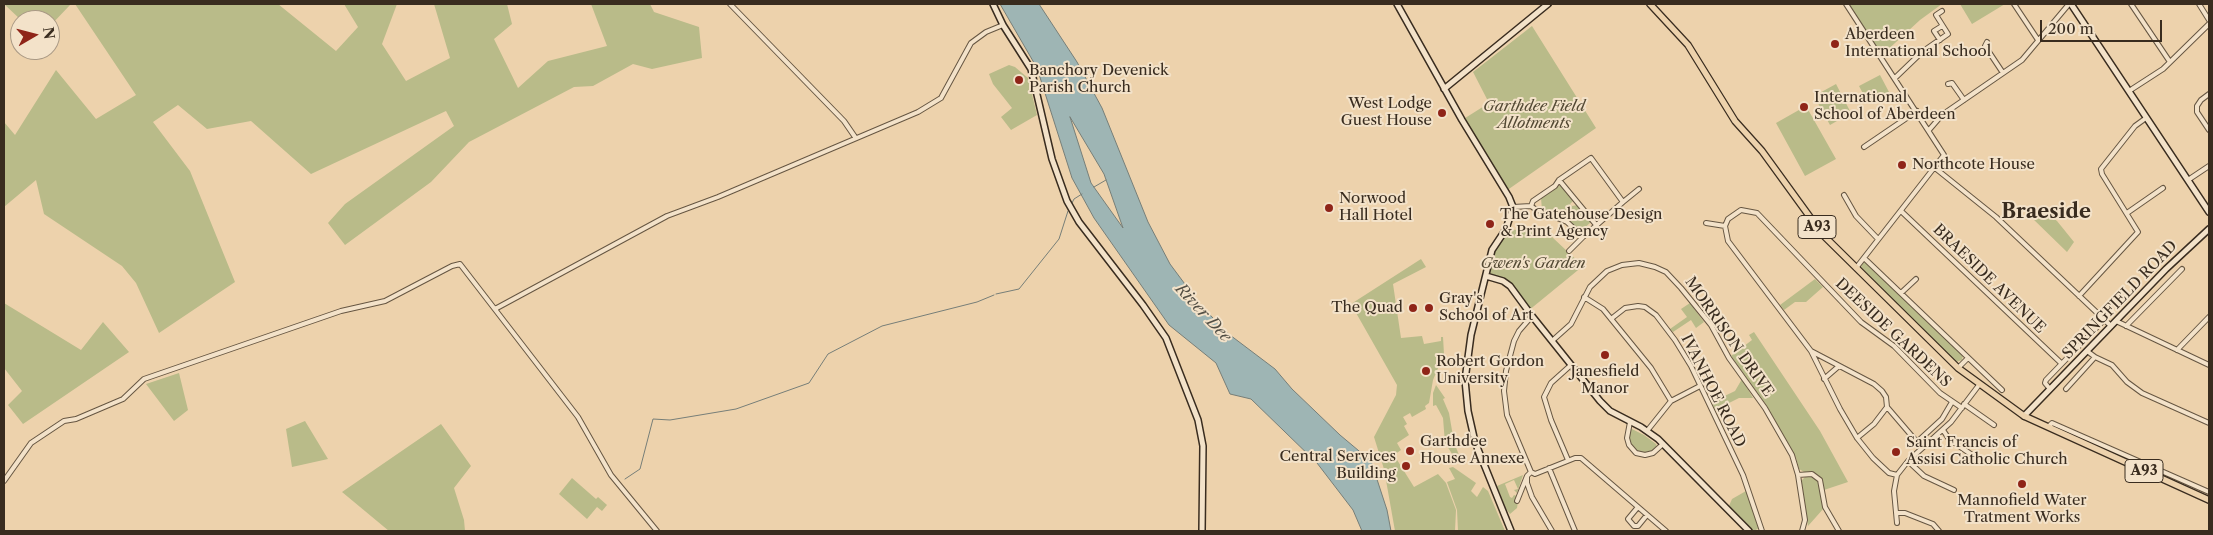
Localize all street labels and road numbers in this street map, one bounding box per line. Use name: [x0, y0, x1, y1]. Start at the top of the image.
road number: A93: [1798, 216, 1836, 238]
street label: BRAESIDE AVENUE: [1929, 221, 2049, 337]
street label: SPRINGFIELD ROAD: [2059, 237, 2181, 363]
street label: MORRISON DRIVE: [1681, 274, 1777, 400]
street label: DEESIDE GARDENS: [1832, 275, 1954, 391]
street label: IVANHOE ROAD: [1677, 332, 1749, 450]
road number: A93: [2125, 460, 2163, 482]

